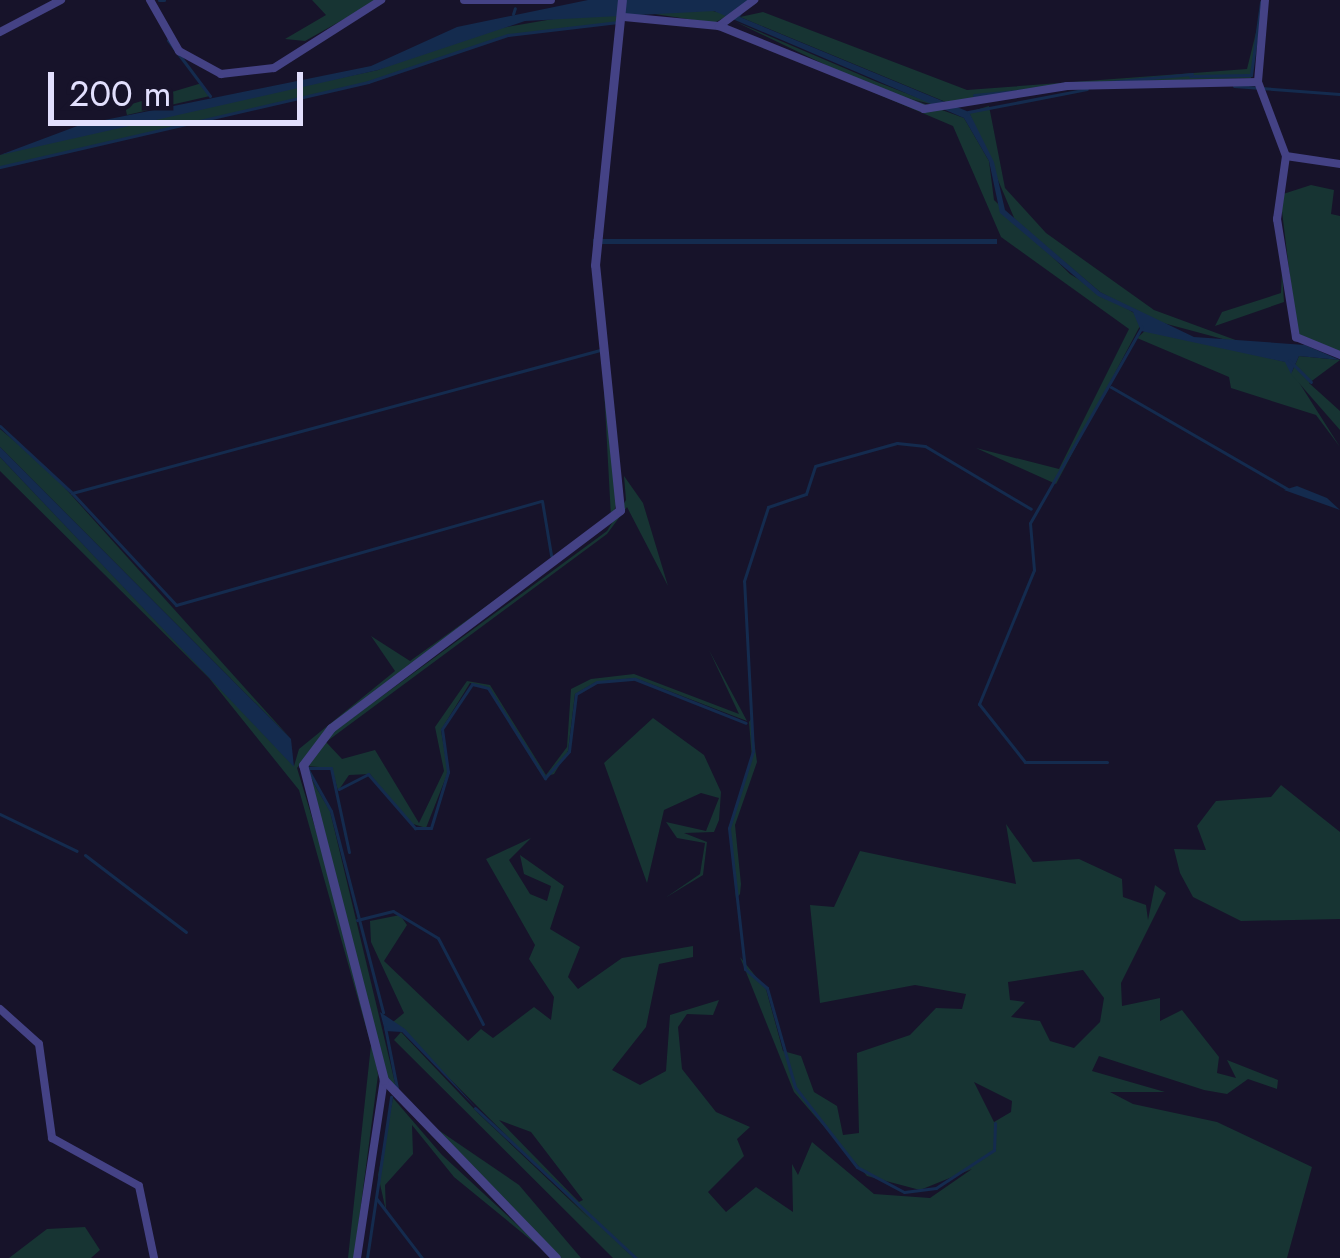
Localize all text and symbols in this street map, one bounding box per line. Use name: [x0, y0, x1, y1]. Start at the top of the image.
scale bar: [54, 48, 309, 122]
text: 200 m: [69, 67, 172, 119]

